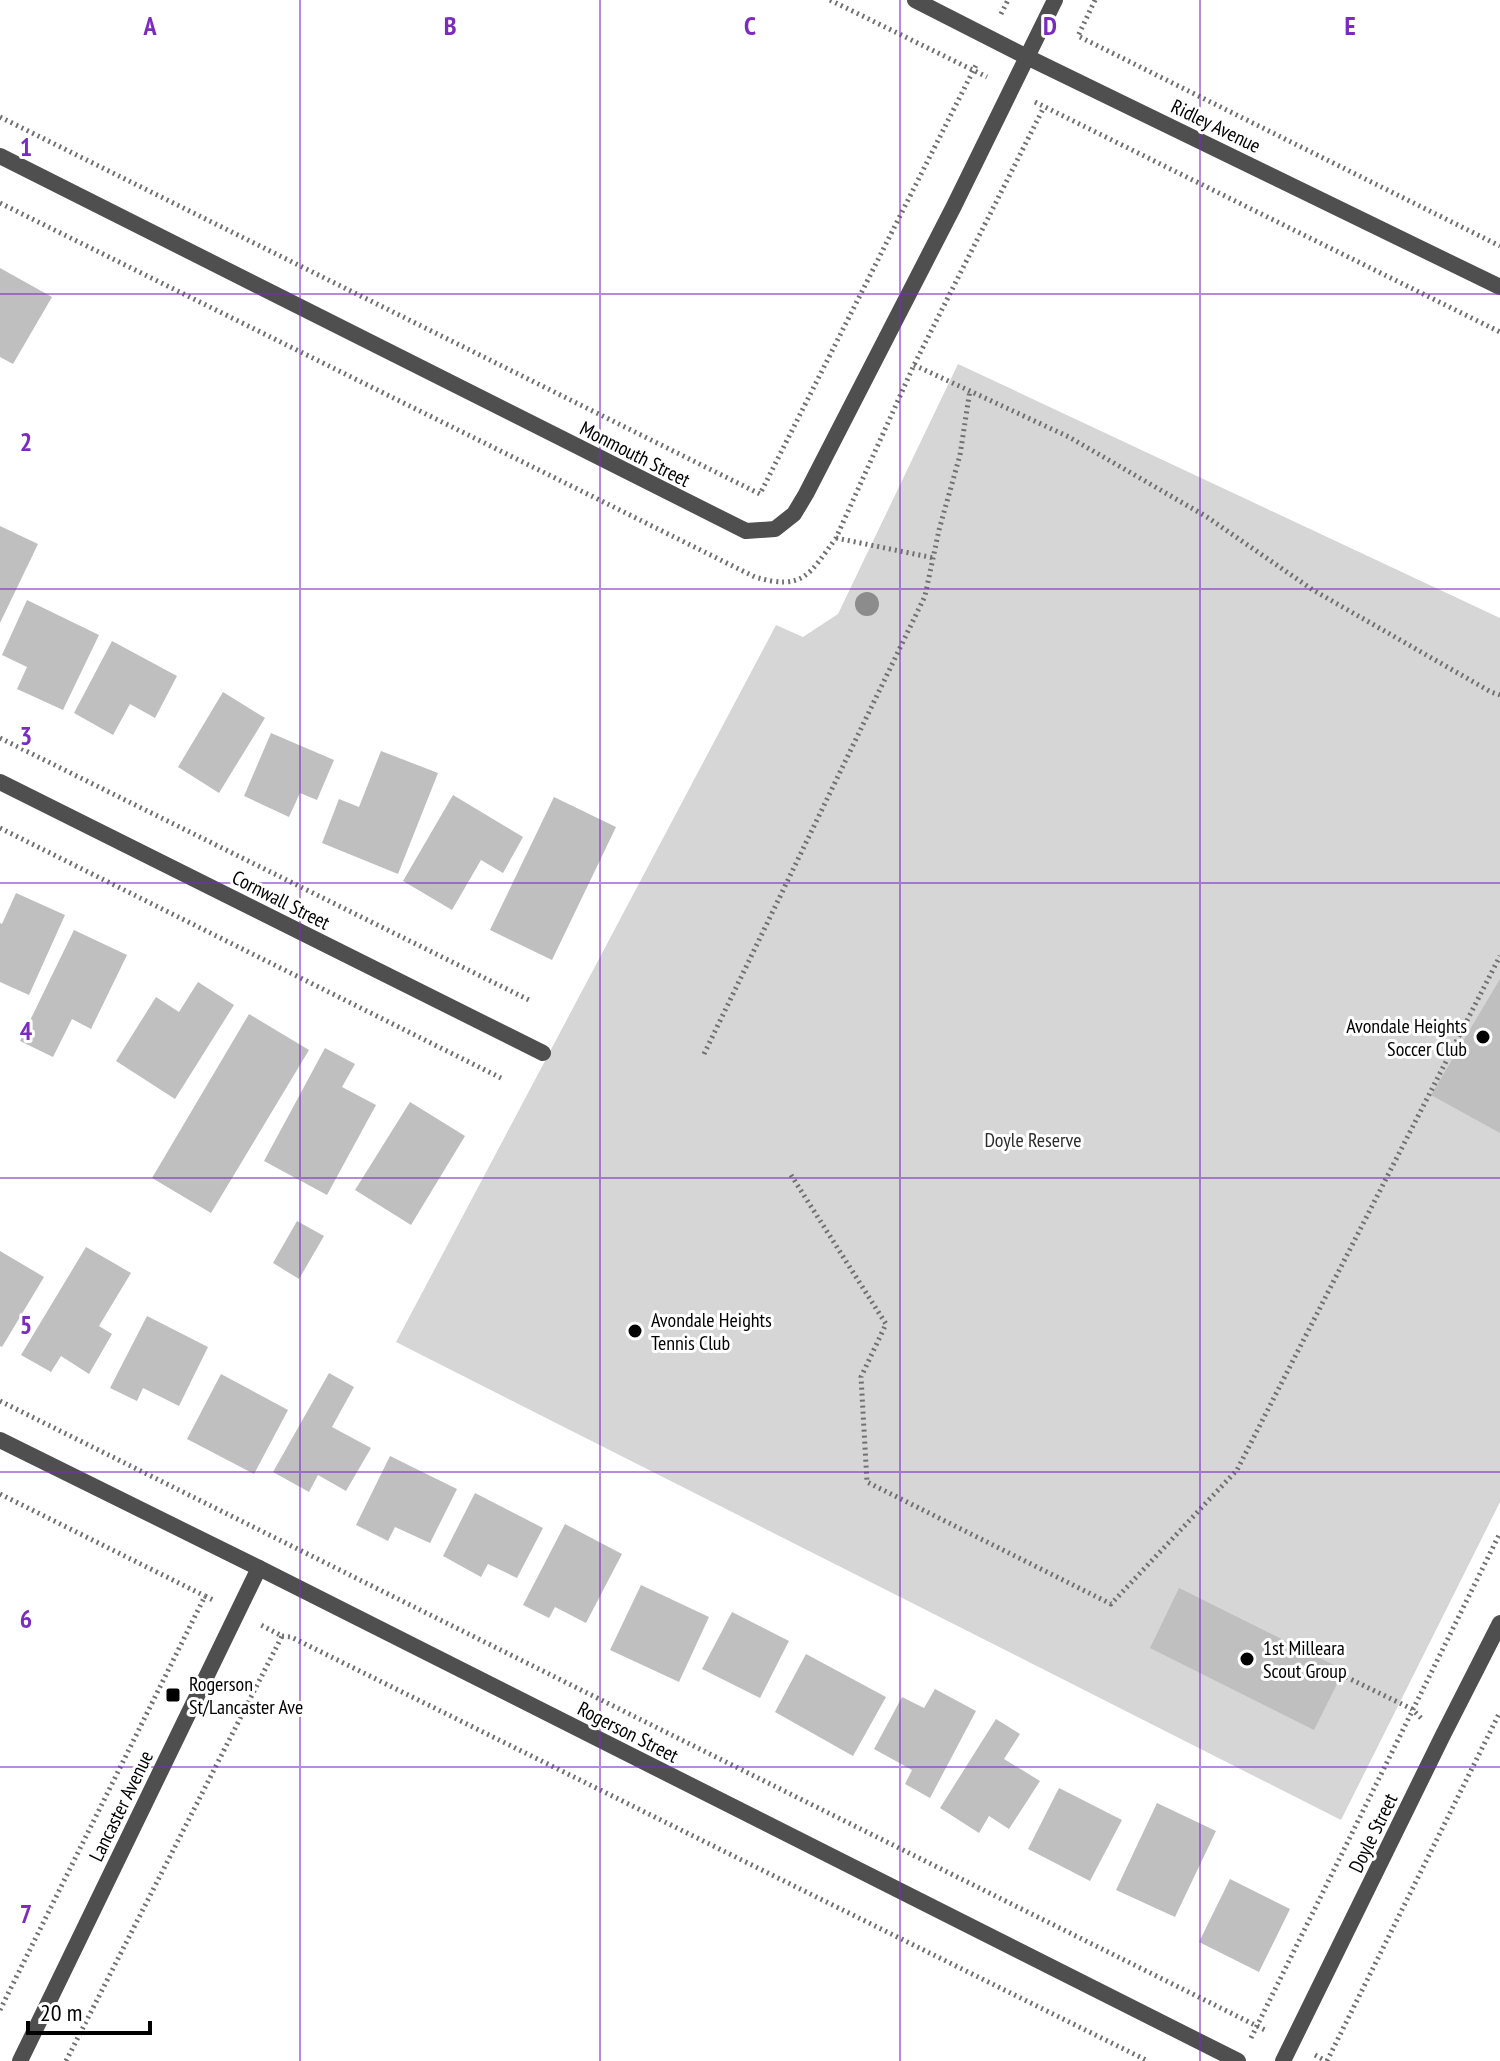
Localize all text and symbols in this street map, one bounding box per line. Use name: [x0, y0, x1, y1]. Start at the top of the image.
text: A: [142, 9, 157, 42]
text: B: [444, 9, 457, 42]
text: C: [744, 9, 756, 42]
text: D: [1043, 9, 1057, 42]
text: E: [1344, 9, 1356, 42]
street label: Ridley Avenue: [1167, 93, 1265, 159]
text: 1: [20, 130, 32, 163]
street label: Monmouth Street: [575, 415, 695, 493]
text: 2: [20, 425, 32, 458]
text: 3: [20, 719, 32, 752]
street label: Cornwall Street: [228, 864, 335, 936]
place label: Avondale Heights Soccer Club: [1346, 1013, 1467, 1062]
text: 4: [20, 1014, 33, 1047]
marker: Avondale Heights Soccer Club: [1474, 1028, 1492, 1046]
park label: Doyle Reserve: [984, 1127, 1082, 1153]
place label: Avondale Heights Tennis Club: [651, 1307, 772, 1356]
text: 5: [20, 1308, 32, 1341]
marker: Avondale Heights Tennis Club: [626, 1322, 644, 1340]
text: 6: [20, 1602, 32, 1635]
place label: 1st Milleara Scout Group: [1263, 1635, 1347, 1684]
marker: 1st Milleara Scout Group: [1238, 1650, 1256, 1668]
place label: Rogerson St/Lancaster Ave: [189, 1671, 303, 1720]
marker: Rogerson St/Lancaster Ave: [164, 1686, 182, 1704]
street label: Rogerson Street: [573, 1696, 683, 1769]
street label: Lancaster Avenue: [83, 1746, 159, 1866]
street label: Doyle Street: [1343, 1789, 1404, 1877]
text: 7: [20, 1897, 32, 1930]
scale bar: [28, 1985, 150, 2035]
text: 20 m: [40, 1997, 82, 2028]

